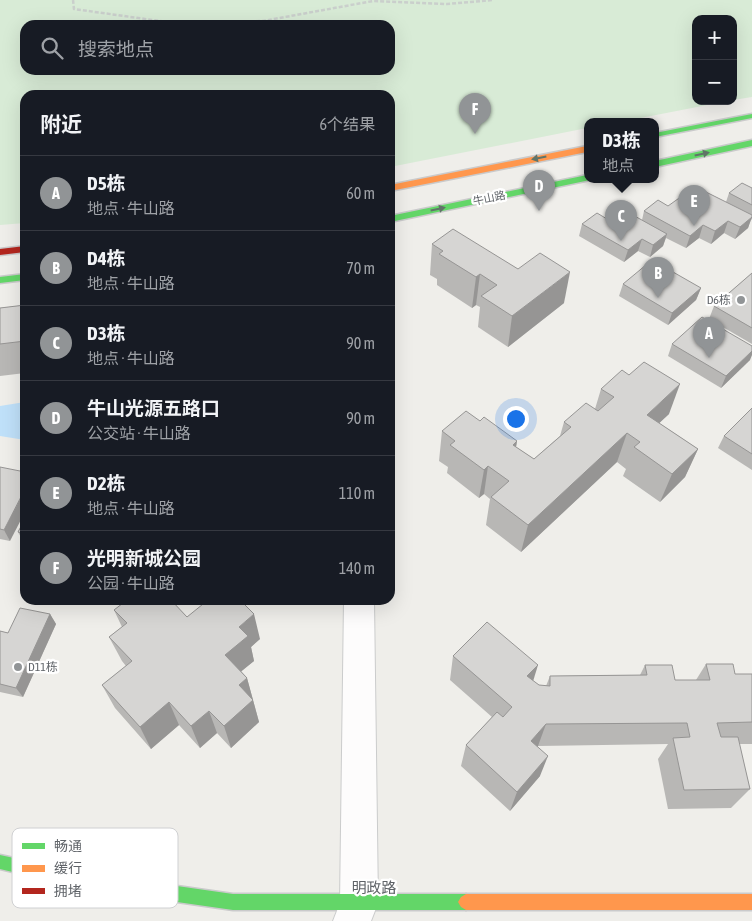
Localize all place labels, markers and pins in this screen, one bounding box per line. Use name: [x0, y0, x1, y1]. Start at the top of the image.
pin: F: [459, 93, 491, 134]
pin: D: [523, 170, 555, 211]
pin: E: [678, 185, 710, 226]
pin: C: [605, 200, 637, 241]
pin: B: [642, 257, 674, 298]
place label: D6栋: [707, 293, 731, 307]
marker: D6栋: [735, 294, 747, 306]
pin: A: [693, 317, 725, 358]
place label: D11栋: [28, 660, 58, 674]
marker: D11栋: [12, 661, 24, 673]

